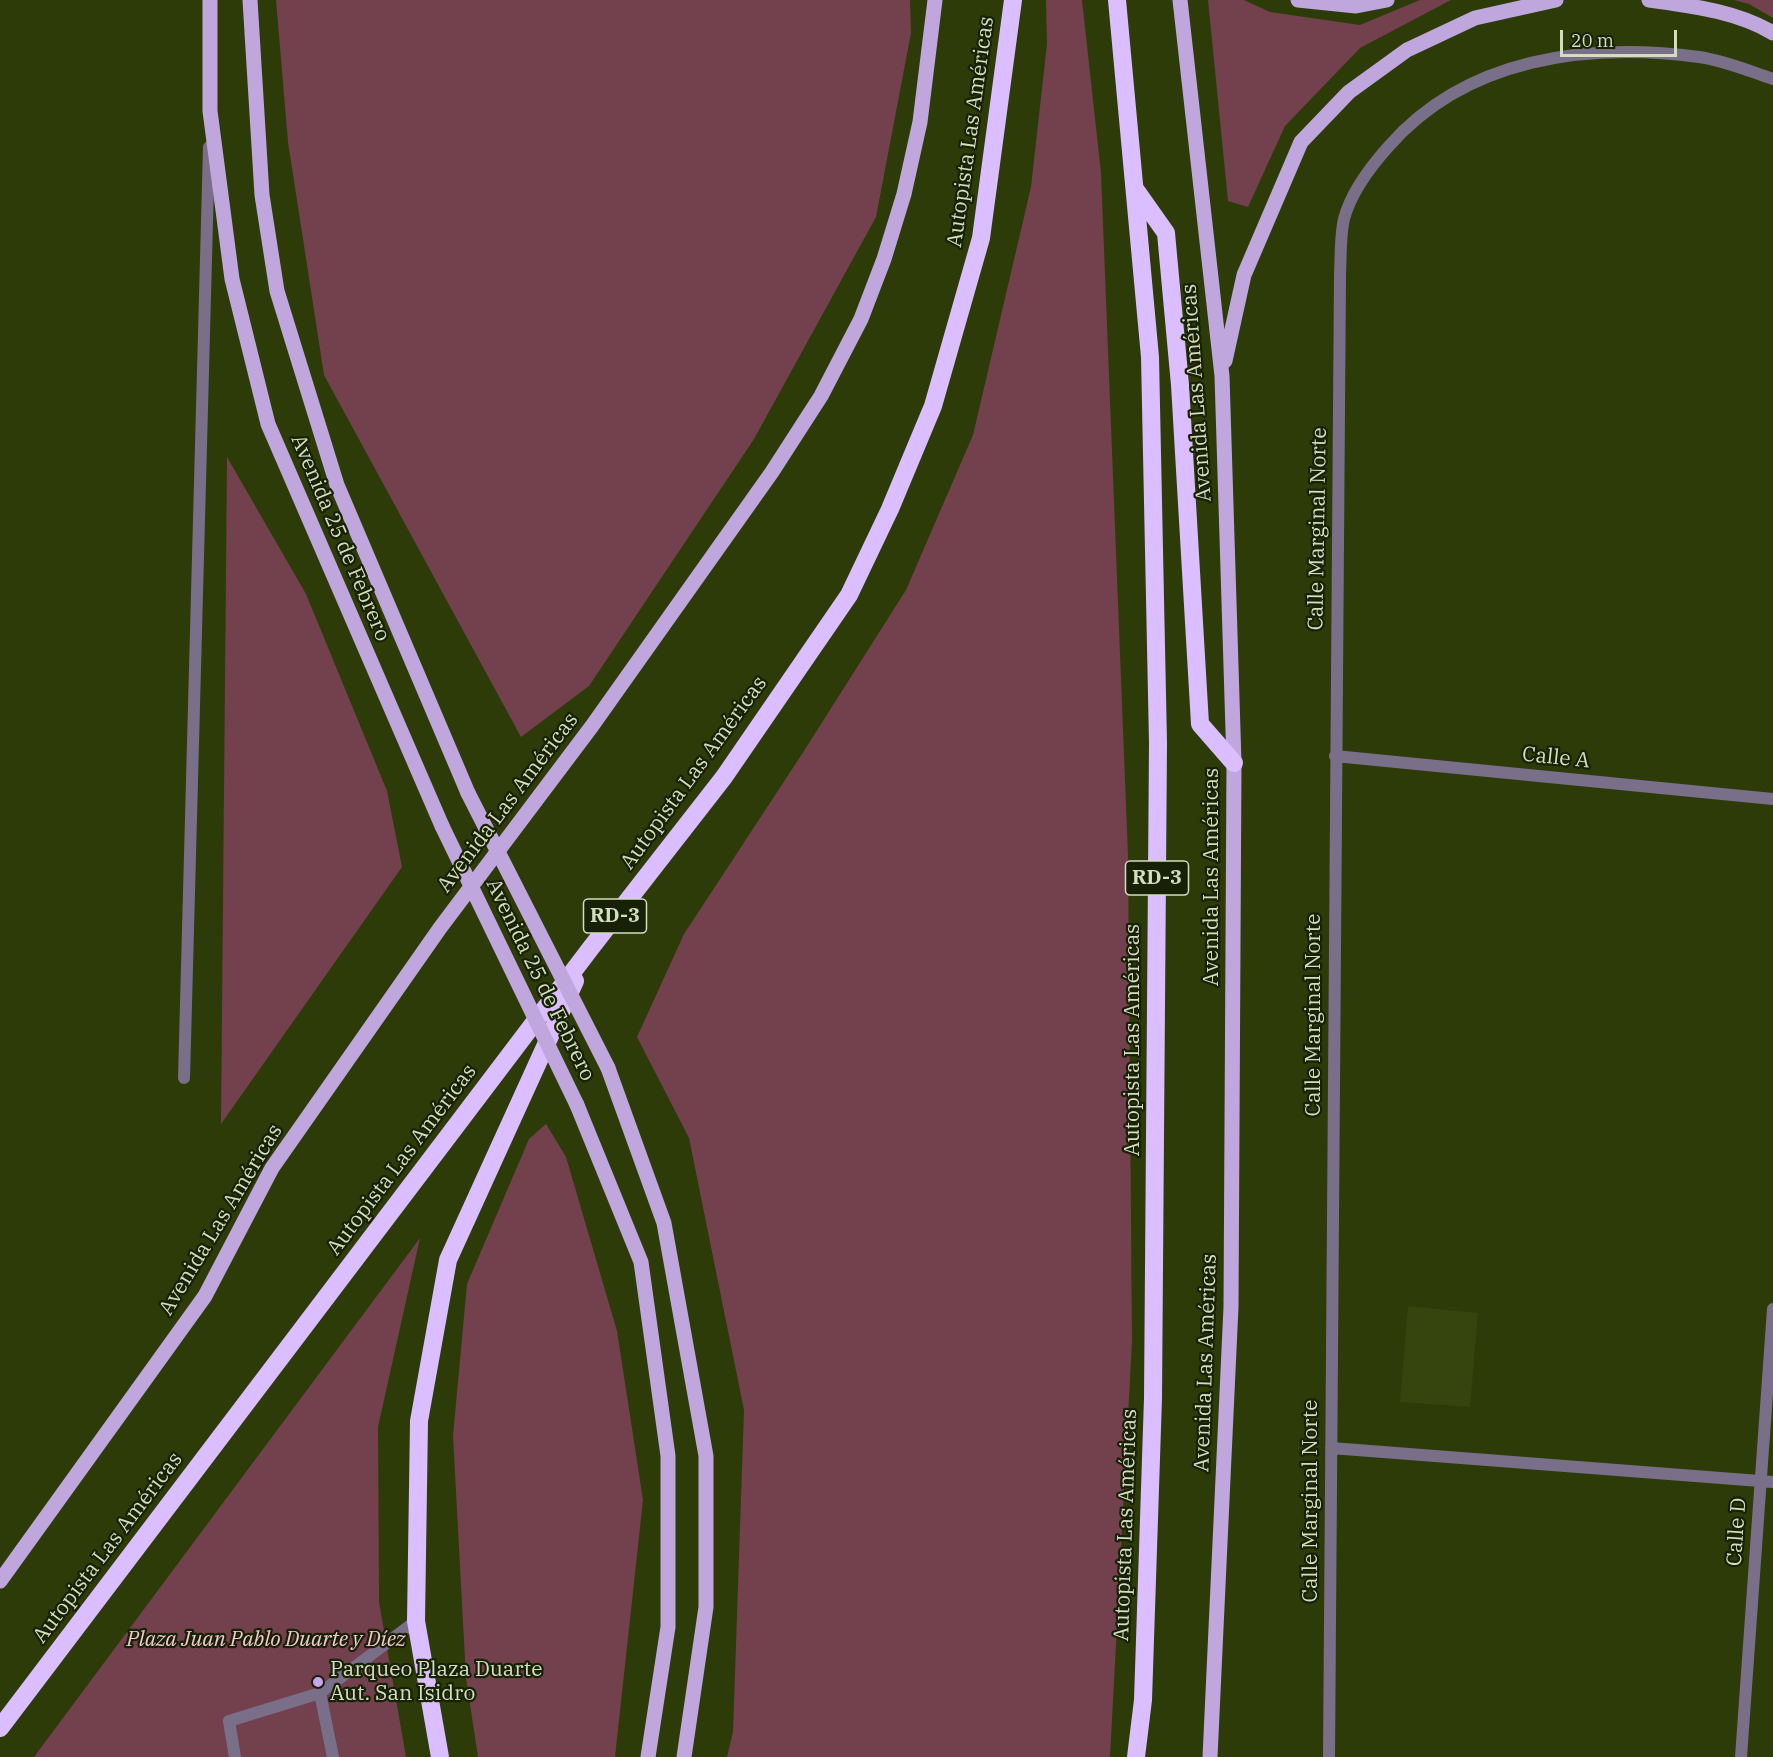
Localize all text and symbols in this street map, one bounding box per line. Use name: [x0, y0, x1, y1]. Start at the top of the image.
street label: Autopista Las Américas: [942, 15, 1000, 249]
scale bar: [1563, 18, 1680, 56]
text: 20 m: [1571, 29, 1614, 52]
street label: Avenida Las Américas: [1177, 283, 1217, 503]
street label: Calle Marginal Norte: [1304, 427, 1332, 631]
street label: Avenida 25 de Febrero: [285, 431, 395, 645]
street label: Autopista Las Américas: [615, 671, 773, 875]
street label: Avenida Las Américas: [432, 708, 584, 898]
street label: Calle A: [1521, 742, 1591, 774]
street label: Avenida Las Américas: [1199, 768, 1225, 986]
road number: RD-3: [1126, 861, 1188, 895]
street label: Avenida 25 de Febrero: [480, 875, 600, 1085]
road number: RD-3: [584, 899, 646, 933]
street label: Calle Marginal Norte: [1301, 913, 1327, 1117]
street label: Autopista Las Américas: [1120, 924, 1146, 1156]
street label: Autopista Las Américas: [322, 1059, 482, 1261]
street label: Avenida Las Américas: [154, 1120, 288, 1320]
street label: Avenida Las Américas: [1190, 1253, 1222, 1473]
street label: Calle Marginal Norte: [1298, 1399, 1324, 1603]
street label: Autopista Las Américas: [1109, 1408, 1143, 1642]
street label: Autopista Las Américas: [28, 1447, 188, 1649]
street label: Calle D: [1722, 1497, 1752, 1567]
park label: Plaza Juan Pablo Duarte y Díez: [126, 1627, 406, 1653]
place label: Parqueo Plaza Duarte Aut. San Isidro: [330, 1657, 542, 1707]
marker: Parqueo Plaza Duarte Aut. San Isidro: [311, 1675, 325, 1689]

